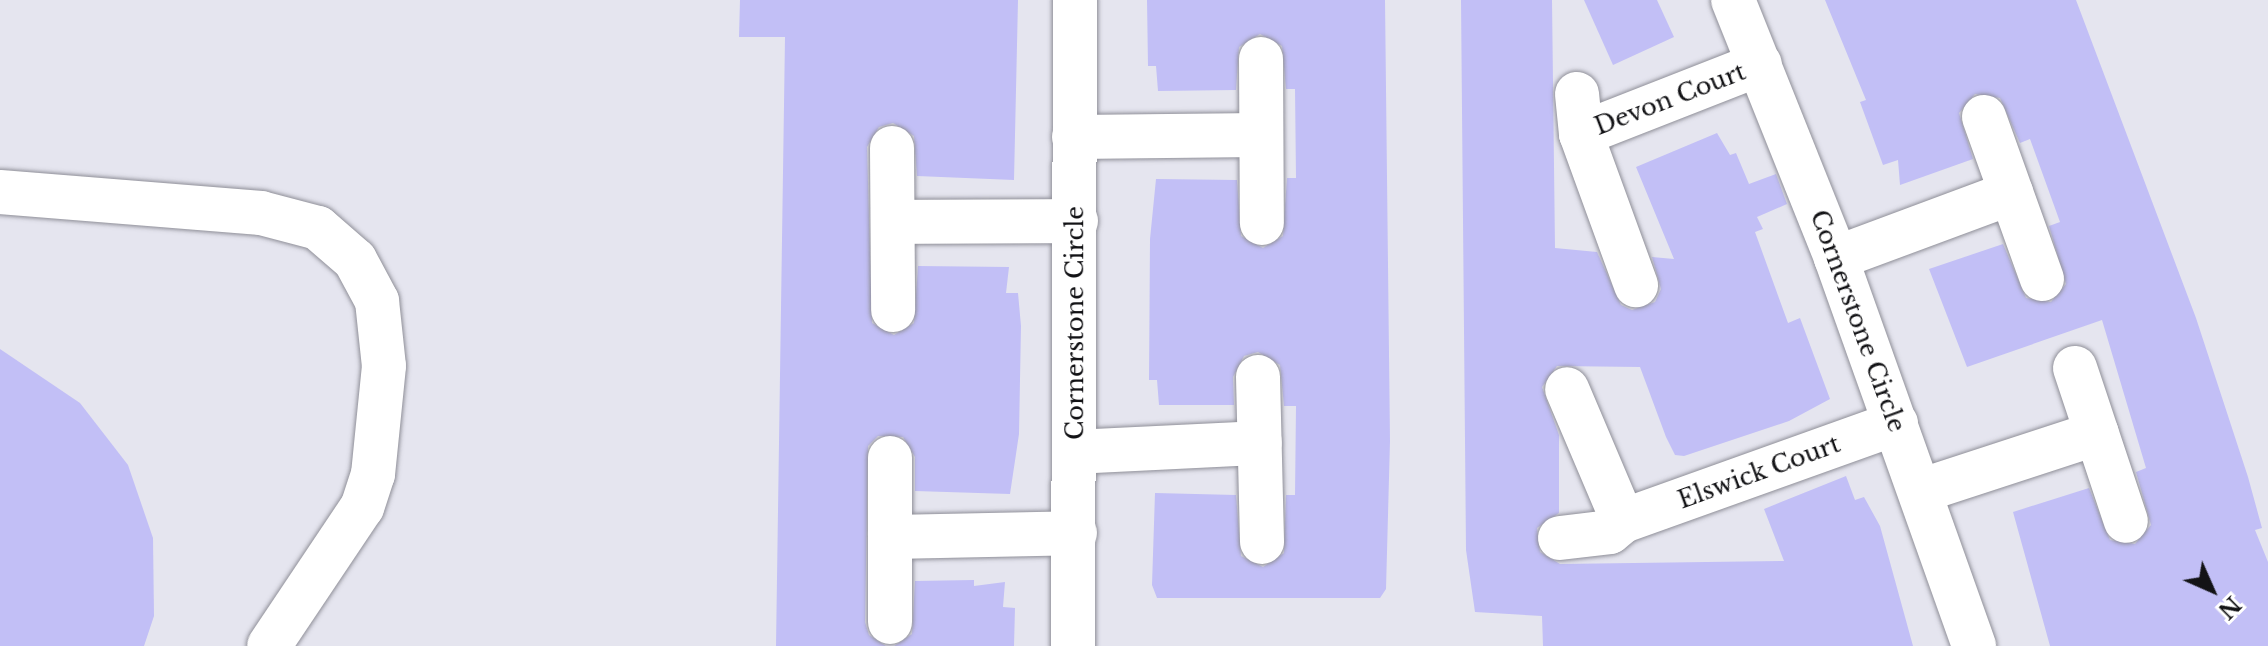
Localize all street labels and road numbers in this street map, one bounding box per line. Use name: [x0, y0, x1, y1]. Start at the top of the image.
street label: Devon Court: [1590, 57, 1750, 141]
street label: Cornerstone Circle: [1061, 206, 1089, 440]
street label: Cornerstone Circle: [1804, 206, 1912, 436]
street label: Elswick Court: [1674, 429, 1844, 515]

